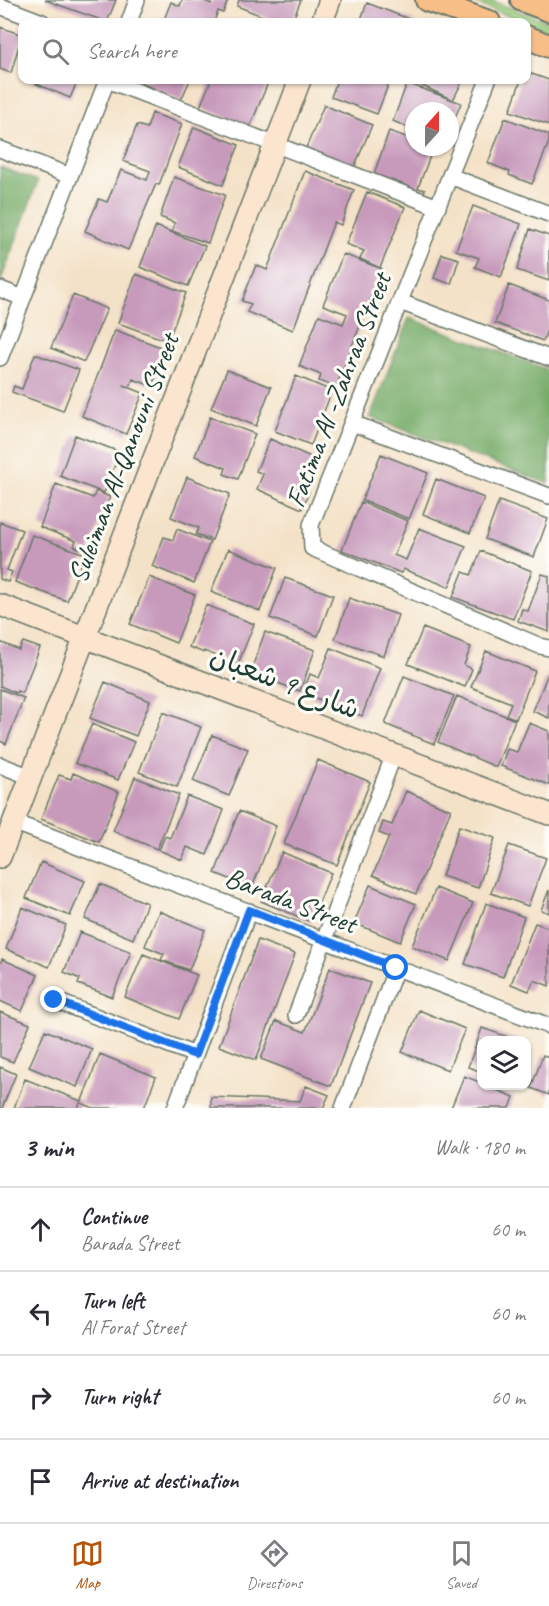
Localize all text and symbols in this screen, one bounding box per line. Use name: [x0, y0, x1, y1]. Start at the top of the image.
search box: [18, 18, 531, 84]
icon: search: [39, 35, 72, 68]
text: Search here: [87, 37, 177, 65]
north arrow: [405, 102, 459, 156]
street label: Fatima Al -Zahraa Street: [277, 265, 400, 512]
street label: Suleiman Al-Qanouni Street: [59, 326, 188, 587]
street label: شارع 9 شعبان: [205, 637, 365, 728]
street label: Barada Street: [220, 859, 364, 942]
route start: [382, 954, 408, 980]
route end: [40, 986, 66, 1012]
map controls: [477, 1036, 531, 1090]
button: layers: [477, 1036, 531, 1090]
text: 3 min: [24, 1131, 74, 1164]
text: Walk · 180 m: [435, 1135, 525, 1160]
text: Continue: [81, 1203, 147, 1231]
icon: ahead: [24, 1213, 57, 1246]
text: 60 m: [491, 1217, 525, 1242]
text: Barada Street: [81, 1231, 179, 1256]
text: Turn left: [81, 1287, 145, 1315]
icon: left: [24, 1297, 57, 1330]
text: 60 m: [491, 1301, 525, 1326]
text: Al Forat Street: [81, 1315, 185, 1340]
icon: right: [24, 1381, 57, 1414]
text: Turn right: [81, 1383, 158, 1411]
text: 60 m: [491, 1385, 525, 1410]
icon: arrive: [24, 1465, 57, 1498]
text: Arrive at destination: [81, 1467, 238, 1495]
tab: Map: [71, 1537, 104, 1593]
tab: Directions: [247, 1537, 302, 1593]
tab: Saved: [445, 1537, 478, 1593]

